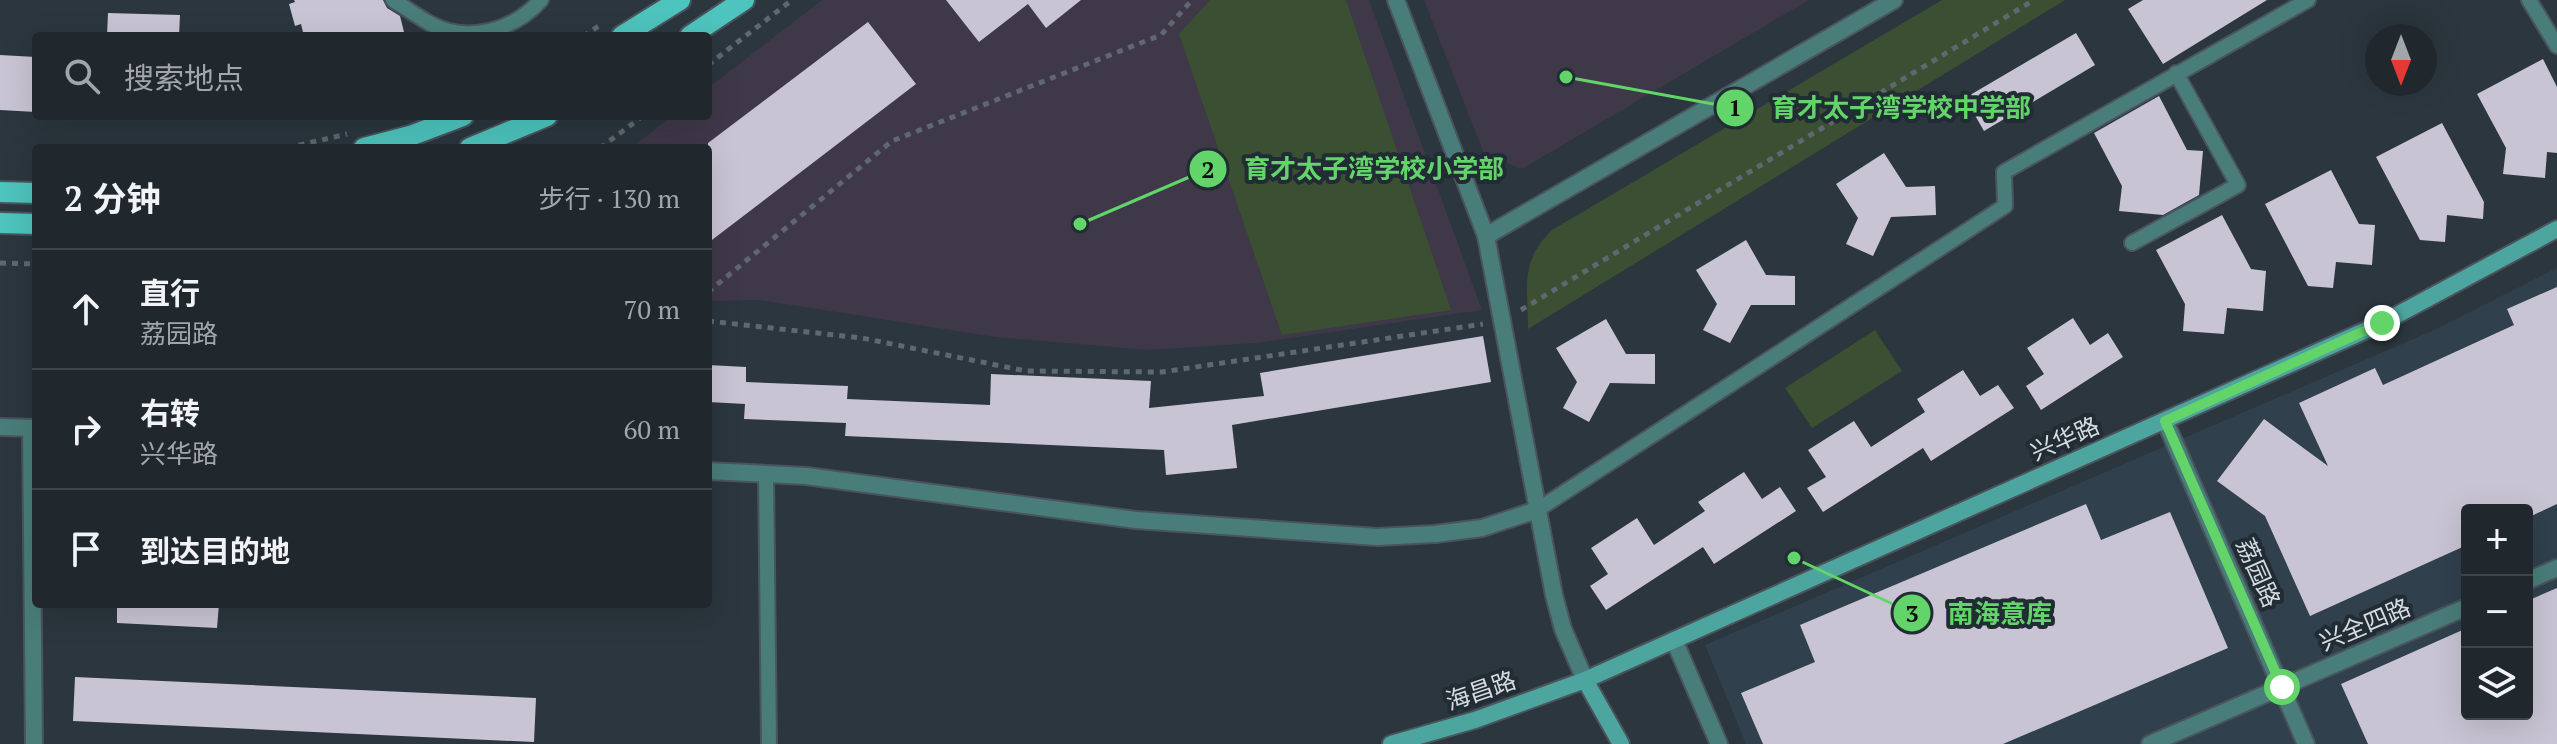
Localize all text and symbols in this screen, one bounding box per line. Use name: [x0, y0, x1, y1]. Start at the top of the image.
north arrow: [2365, 24, 2437, 96]
search box: [32, 32, 712, 120]
icon: search: [60, 54, 104, 98]
text: 搜索地点: [124, 58, 244, 98]
callout: 育才太子湾学校中学部: [1715, 83, 2047, 133]
text: 育才太子湾学校中学部: [1771, 90, 2031, 124]
text: 1: [1728, 91, 1742, 123]
callout: 育才太子湾学校小学部: [1188, 144, 1520, 194]
text: 育才太子湾学校小学部: [1244, 151, 1504, 185]
text: 2: [1201, 153, 1215, 185]
text: 2 分钟: [64, 176, 160, 221]
text: 步行 · 130 m: [539, 181, 680, 215]
text: 直行: [140, 273, 200, 313]
icon: ahead: [64, 287, 108, 331]
text: 70 m: [624, 292, 680, 326]
route end: [2364, 305, 2400, 341]
text: 荔园路: [140, 316, 218, 350]
text: 右转: [140, 393, 200, 433]
icon: right: [64, 407, 108, 451]
street label: 兴华路: [2025, 409, 2104, 467]
text: 60 m: [624, 412, 680, 446]
text: 兴华路: [140, 436, 218, 470]
map controls: [2461, 504, 2533, 720]
button: +: [2461, 504, 2533, 576]
icon: arrive: [64, 527, 108, 571]
text: 到达目的地: [140, 531, 290, 571]
street label: 荔园路: [2230, 533, 2288, 612]
button: −: [2461, 576, 2533, 648]
callout: 南海意库: [1892, 588, 2068, 638]
street label: 兴全四路: [2314, 591, 2415, 658]
text: 南海意库: [1948, 596, 2052, 630]
text: 3: [1905, 597, 1919, 629]
button: layers: [2461, 648, 2533, 720]
street label: 海昌路: [1441, 663, 1520, 717]
route start: [2264, 669, 2300, 705]

